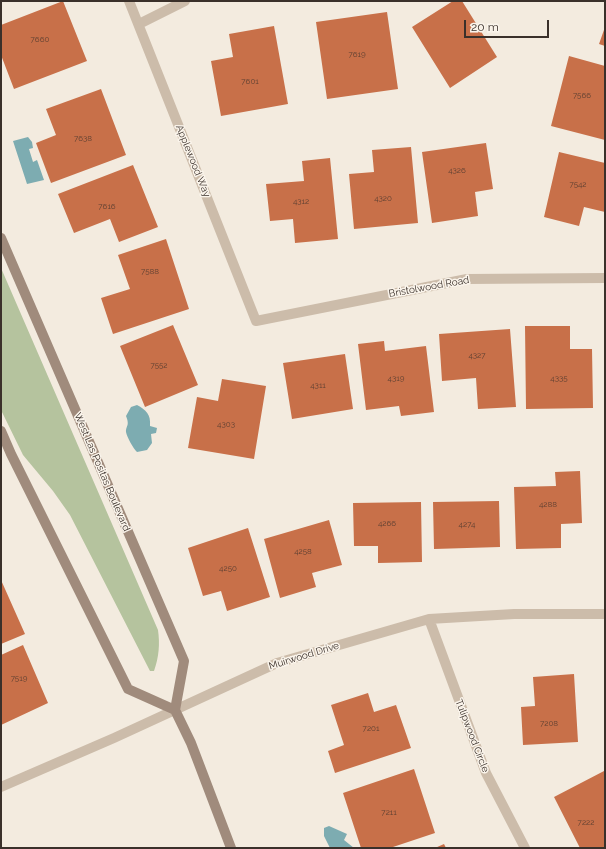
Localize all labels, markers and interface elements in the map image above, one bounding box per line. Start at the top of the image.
scale bar [466,12,551,38]
text: 20 m [471,20,499,34]
house number: 7660 [31,35,49,45]
house number: 7619 [348,50,366,60]
house number: 7601 [241,77,259,87]
house number: 7566 [573,91,591,101]
street label: Applewood Way [173,123,213,199]
house number: 7638 [74,134,92,144]
house number: 4326 [448,166,466,176]
house number: 7542 [569,180,587,190]
house number: 4320 [374,194,392,204]
house number: 4312 [293,197,309,207]
house number: 7616 [98,202,116,212]
house number: 7588 [141,267,159,277]
street label: Bristolwood Road [388,274,470,300]
house number: 4327 [468,351,486,361]
house number: 7552 [150,361,168,371]
house number: 4319 [388,374,404,384]
house number: 4335 [550,374,568,384]
house number: 4311 [310,381,326,391]
street label: West Las Positas Boulevard [72,411,132,533]
house number: 4303 [217,420,235,430]
house number: 4288 [539,500,557,510]
house number: 4266 [378,519,396,529]
house number: 4274 [459,520,475,530]
house number: 4258 [294,547,312,557]
house number: 4250 [219,564,237,574]
street label: Muirwood Drive [267,640,341,672]
house number: 7519 [11,674,27,684]
street label: Tulipwood Circle [453,698,491,774]
house number: 7208 [540,719,558,729]
house number: 7201 [363,724,379,734]
house number: 7211 [381,808,397,818]
house number: 7222 [578,818,594,828]

